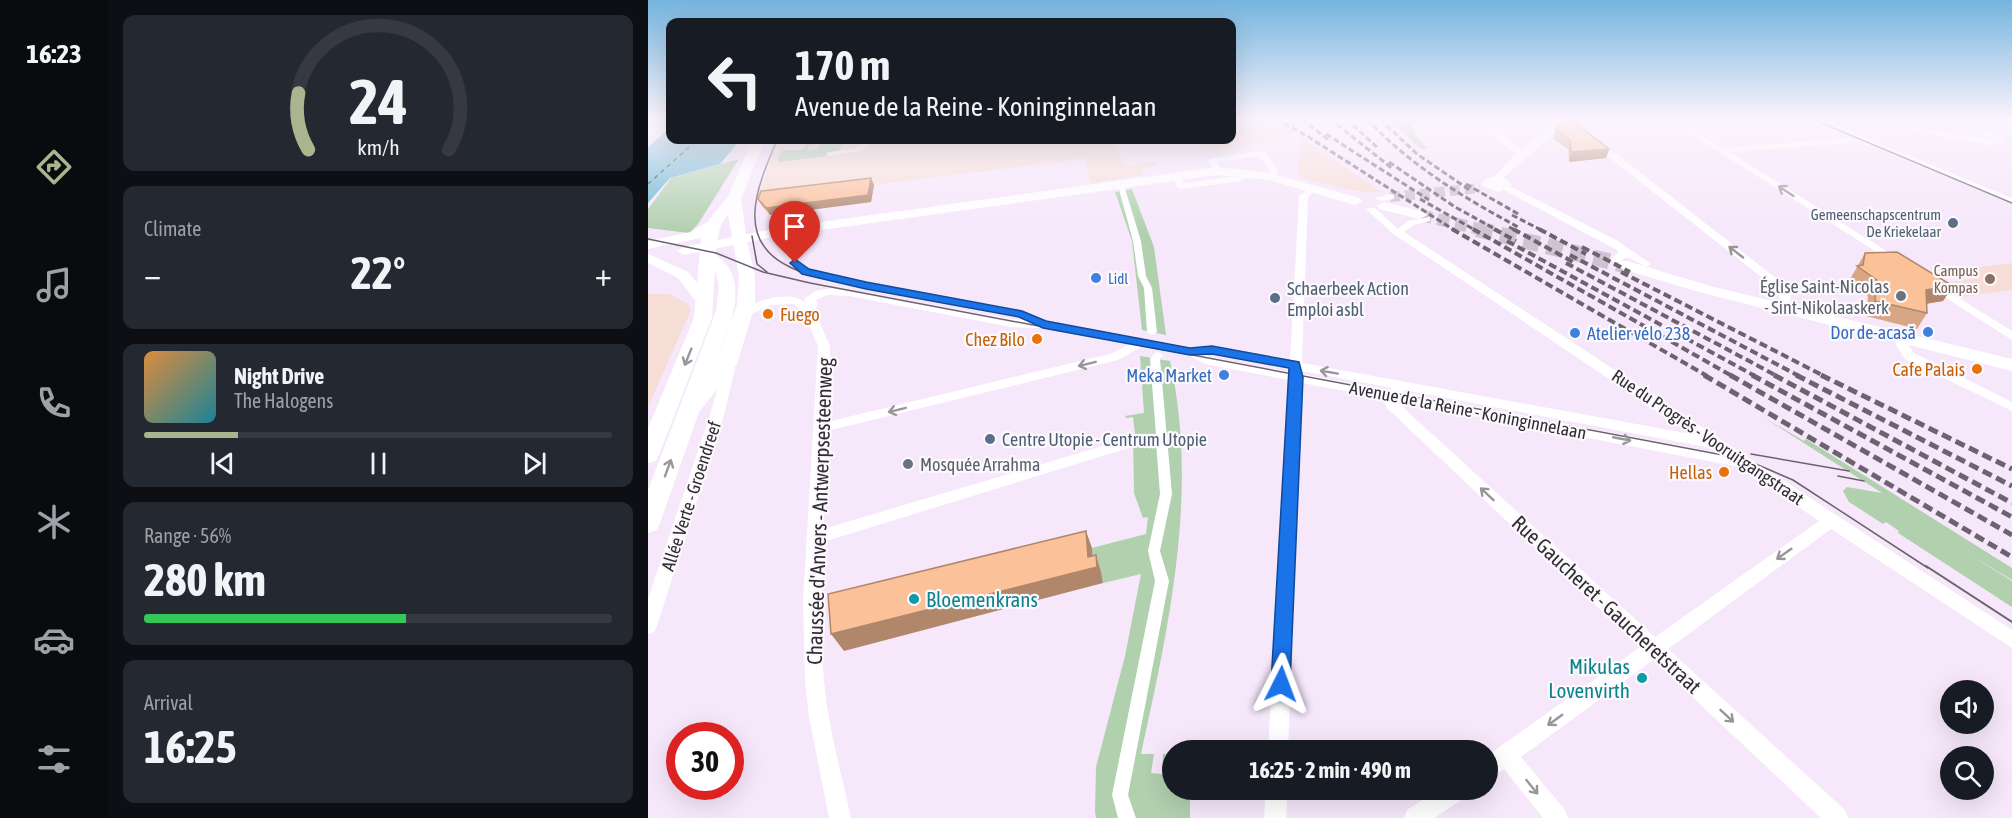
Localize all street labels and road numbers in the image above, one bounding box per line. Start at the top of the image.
street label: Chaussée d'Anvers - Antwerpsesteenweg [802,357,836,665]
street label: Rue du Progrès - Vooruitgangstraat [1608,365,1808,509]
street label: Avenue de la Reine - Koninginnelaan [1348,377,1588,443]
street label: Allée Verte - Groendreef [657,418,725,574]
street label: Rue Gaucheret - Gaucheretstraat [1508,510,1706,698]

